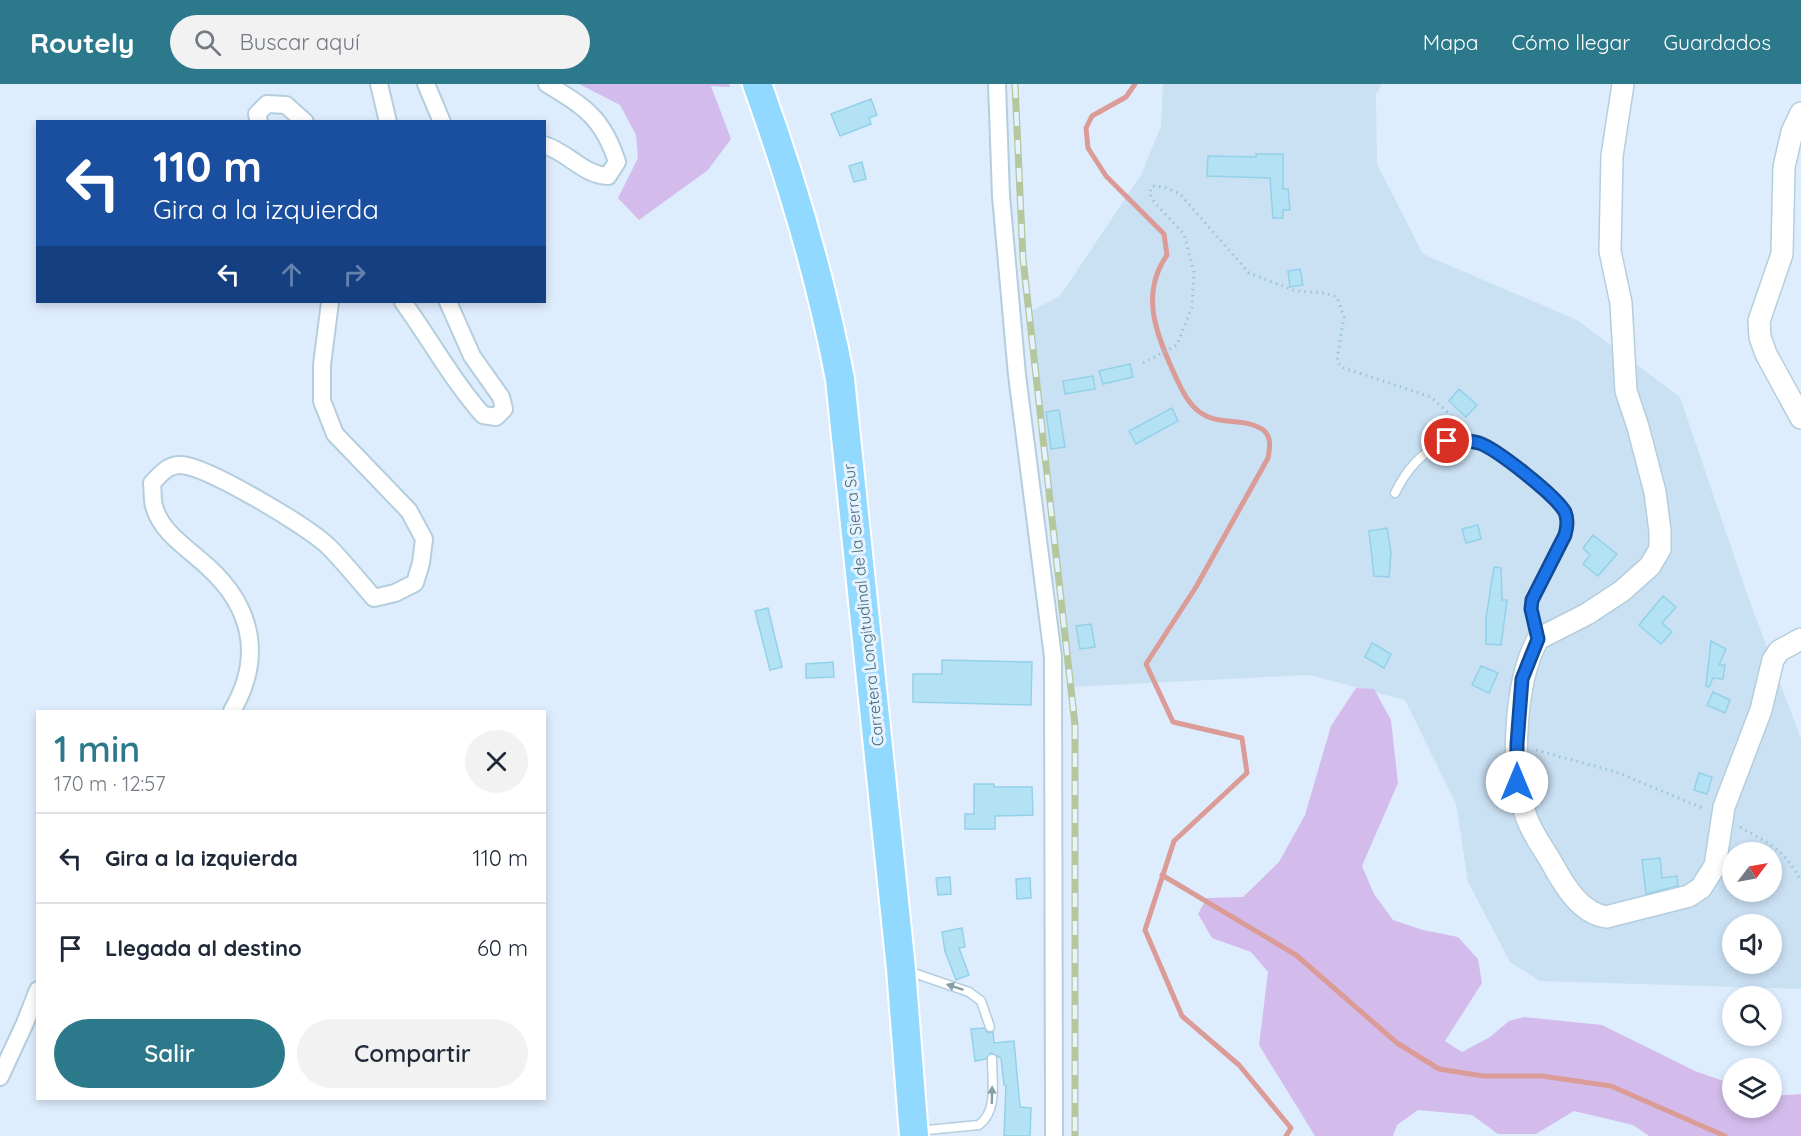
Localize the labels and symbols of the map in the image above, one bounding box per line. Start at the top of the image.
pin [1421,415,1472,466]
street label: Carretera Longitudinal de la Sierra Sur [838,463,888,747]
position arrow [1485,750,1549,814]
north arrow [1722,842,1782,902]
one-way arrow [946,982,964,991]
one-way arrow [987,1086,997,1105]

